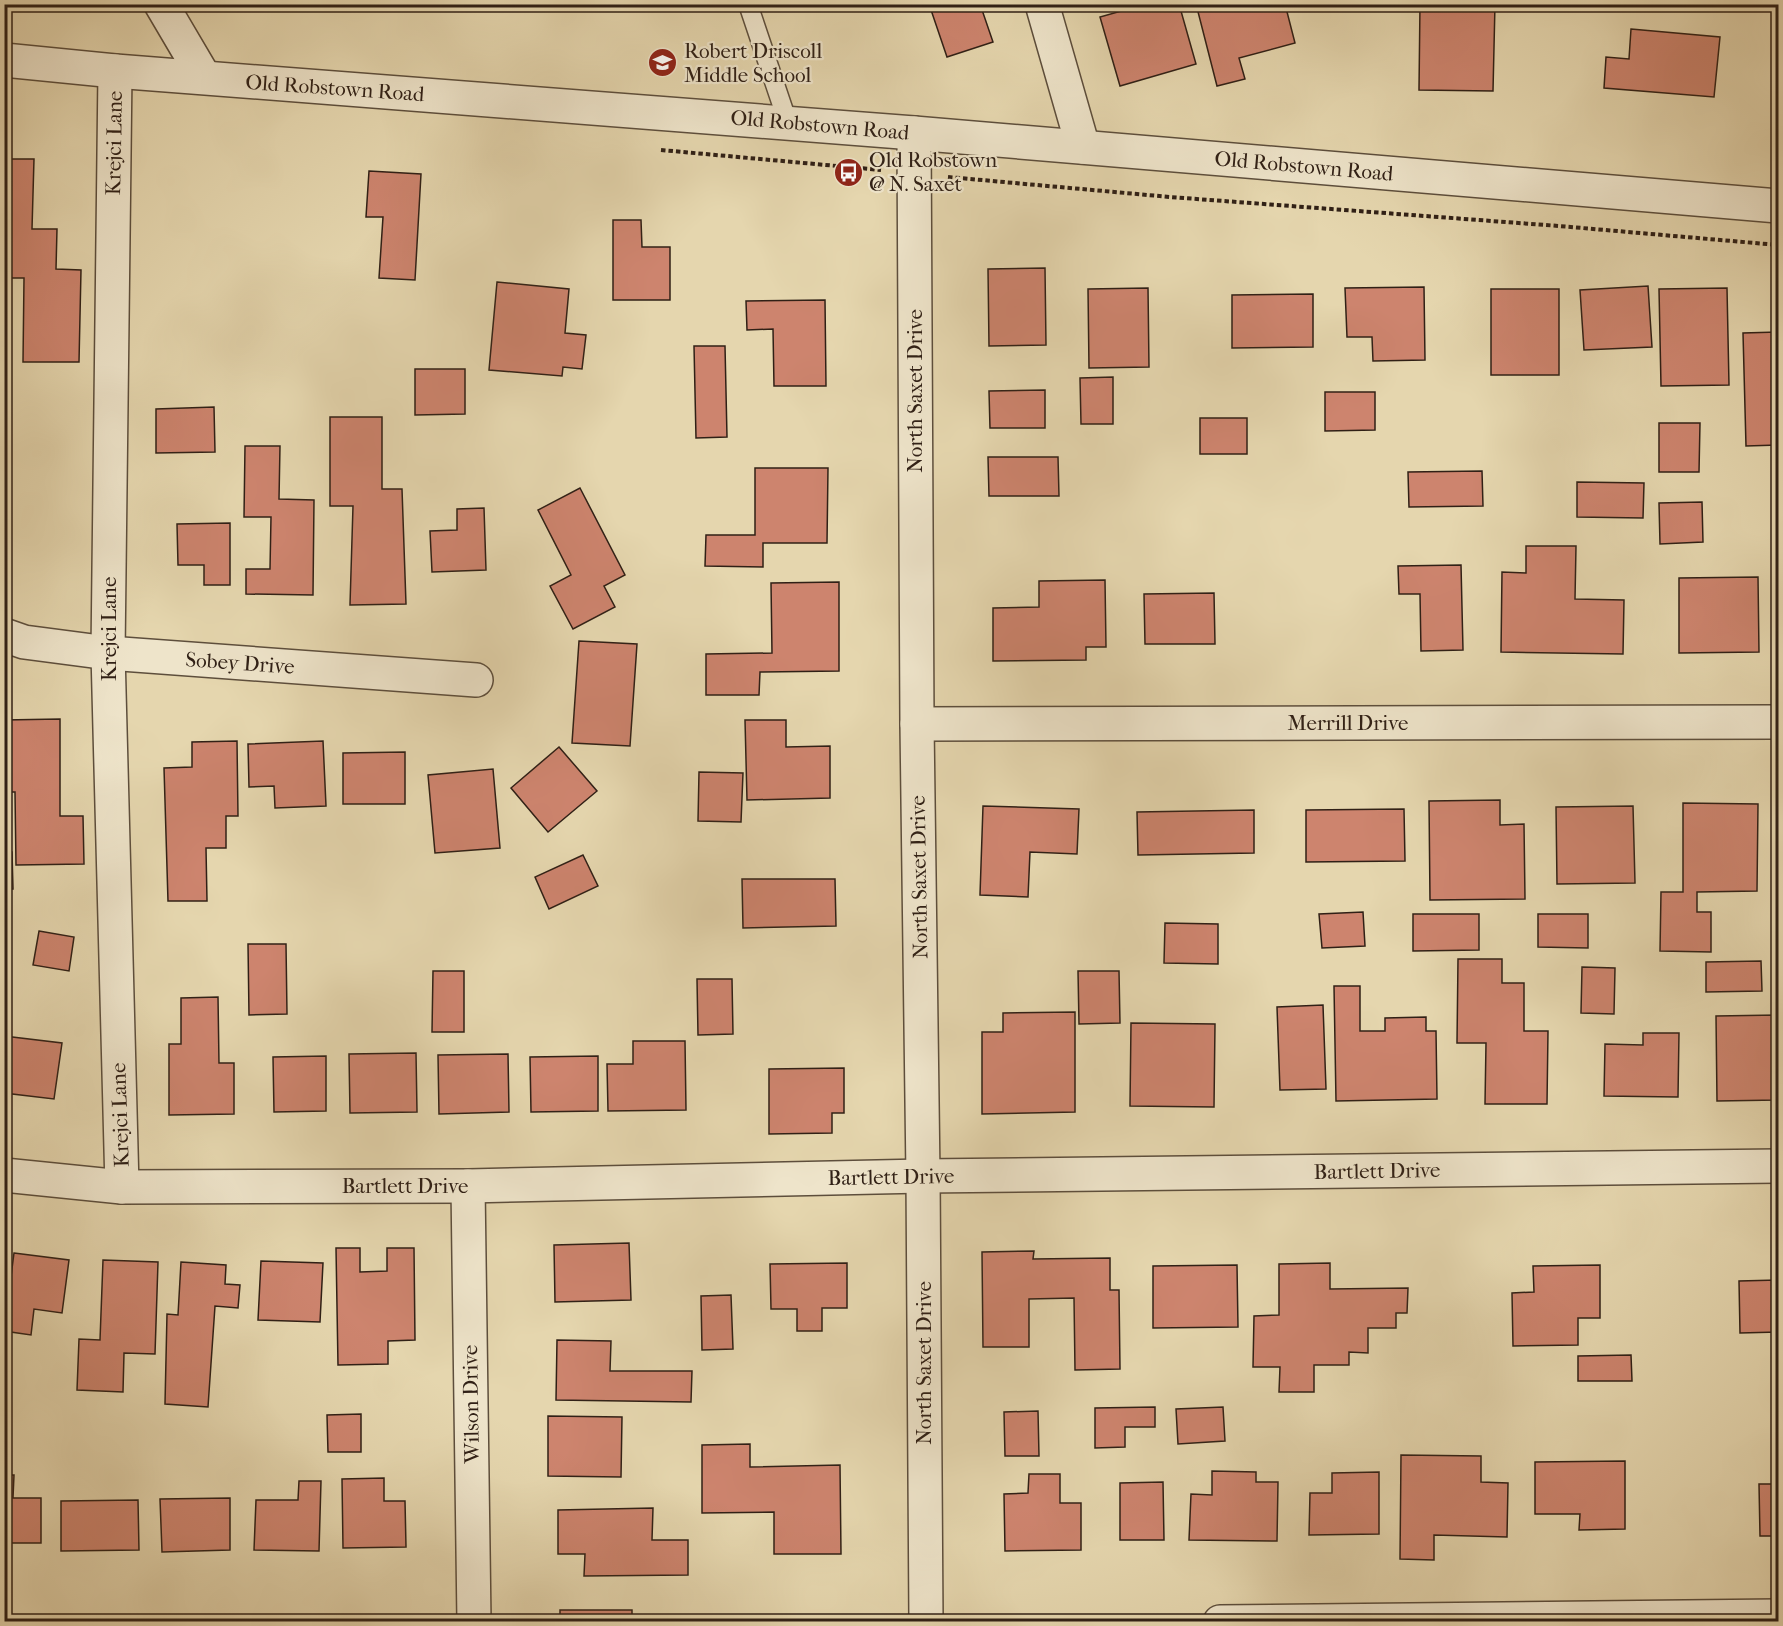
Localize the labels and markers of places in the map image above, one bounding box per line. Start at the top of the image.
place label: Robert Driscoll Middle School [684,39,822,87]
school or university icon: Robert Driscoll Middle School [647,47,679,79]
place label: Old Robstown @ N. Saxet [869,148,997,196]
bus stop icon: Old Robstown @ N. Saxet [832,156,864,188]

